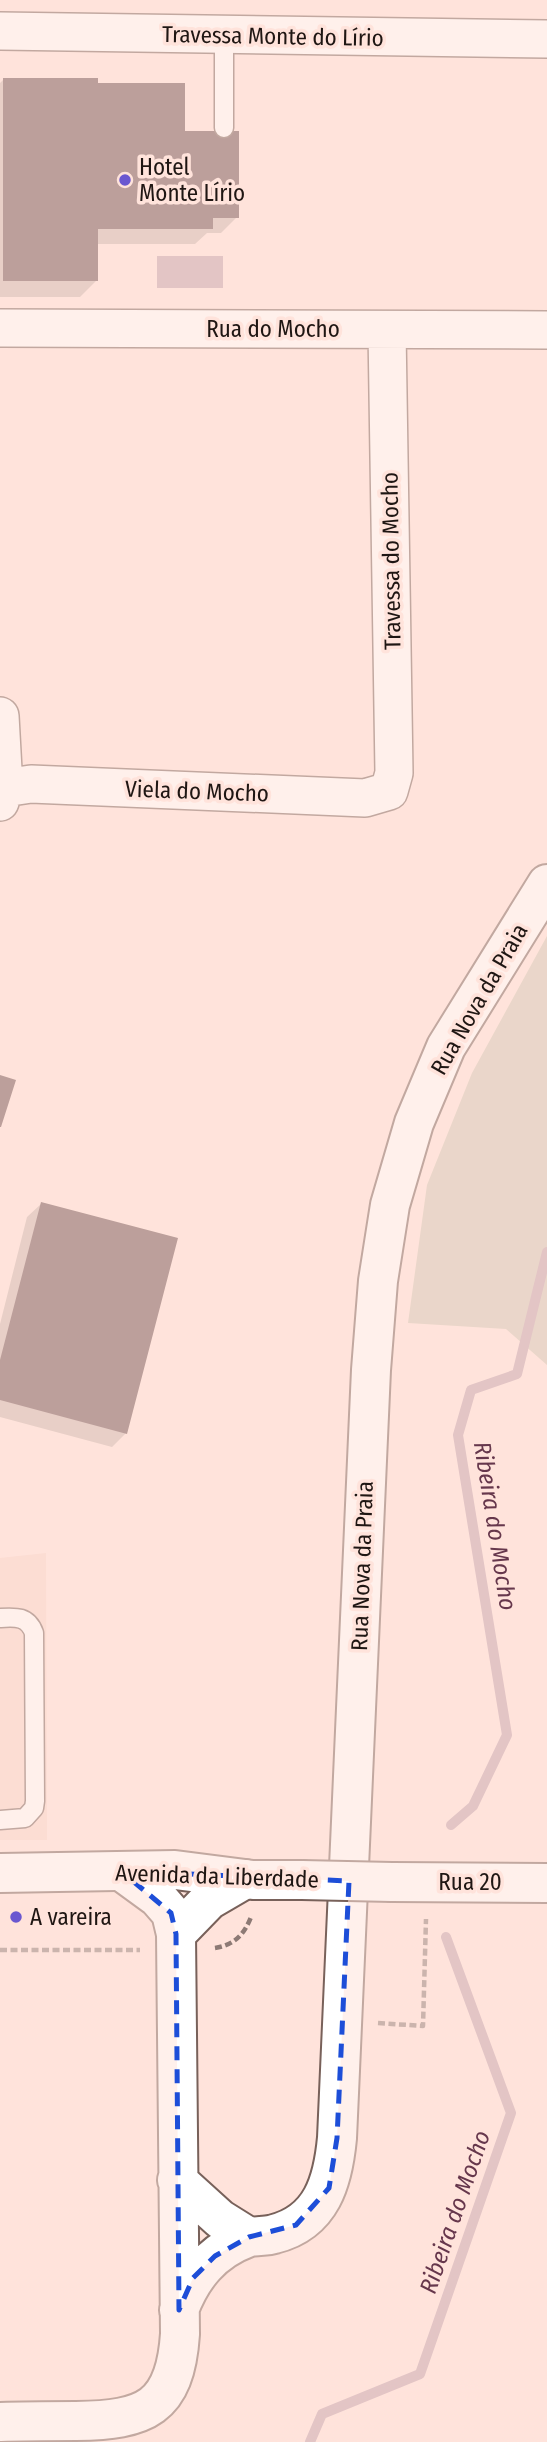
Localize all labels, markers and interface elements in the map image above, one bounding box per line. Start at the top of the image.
street label: Travessa Monte do Lírio [162,20,384,52]
place label: Hotel Monte Lírio [139,153,245,207]
marker: Hotel Monte Lírio [117,172,133,188]
street label: Rua do Mocho [206,315,340,343]
street label: Travessa do Mocho [375,472,407,650]
street label: Viela do Mocho [125,774,269,808]
street label: Rua Nova da Praia [424,918,534,1080]
water label: Ribeira do Mocho [468,1440,522,1612]
street label: Rua Nova da Praia [345,1481,379,1651]
street label: Avenida da Liberdade [115,1858,319,1894]
street label: Rua 20 [438,1868,502,1896]
place label: A vareira [30,1903,112,1931]
marker: A vareira [8,1909,24,1925]
water label: Ribeira do Mocho [414,2127,496,2297]

